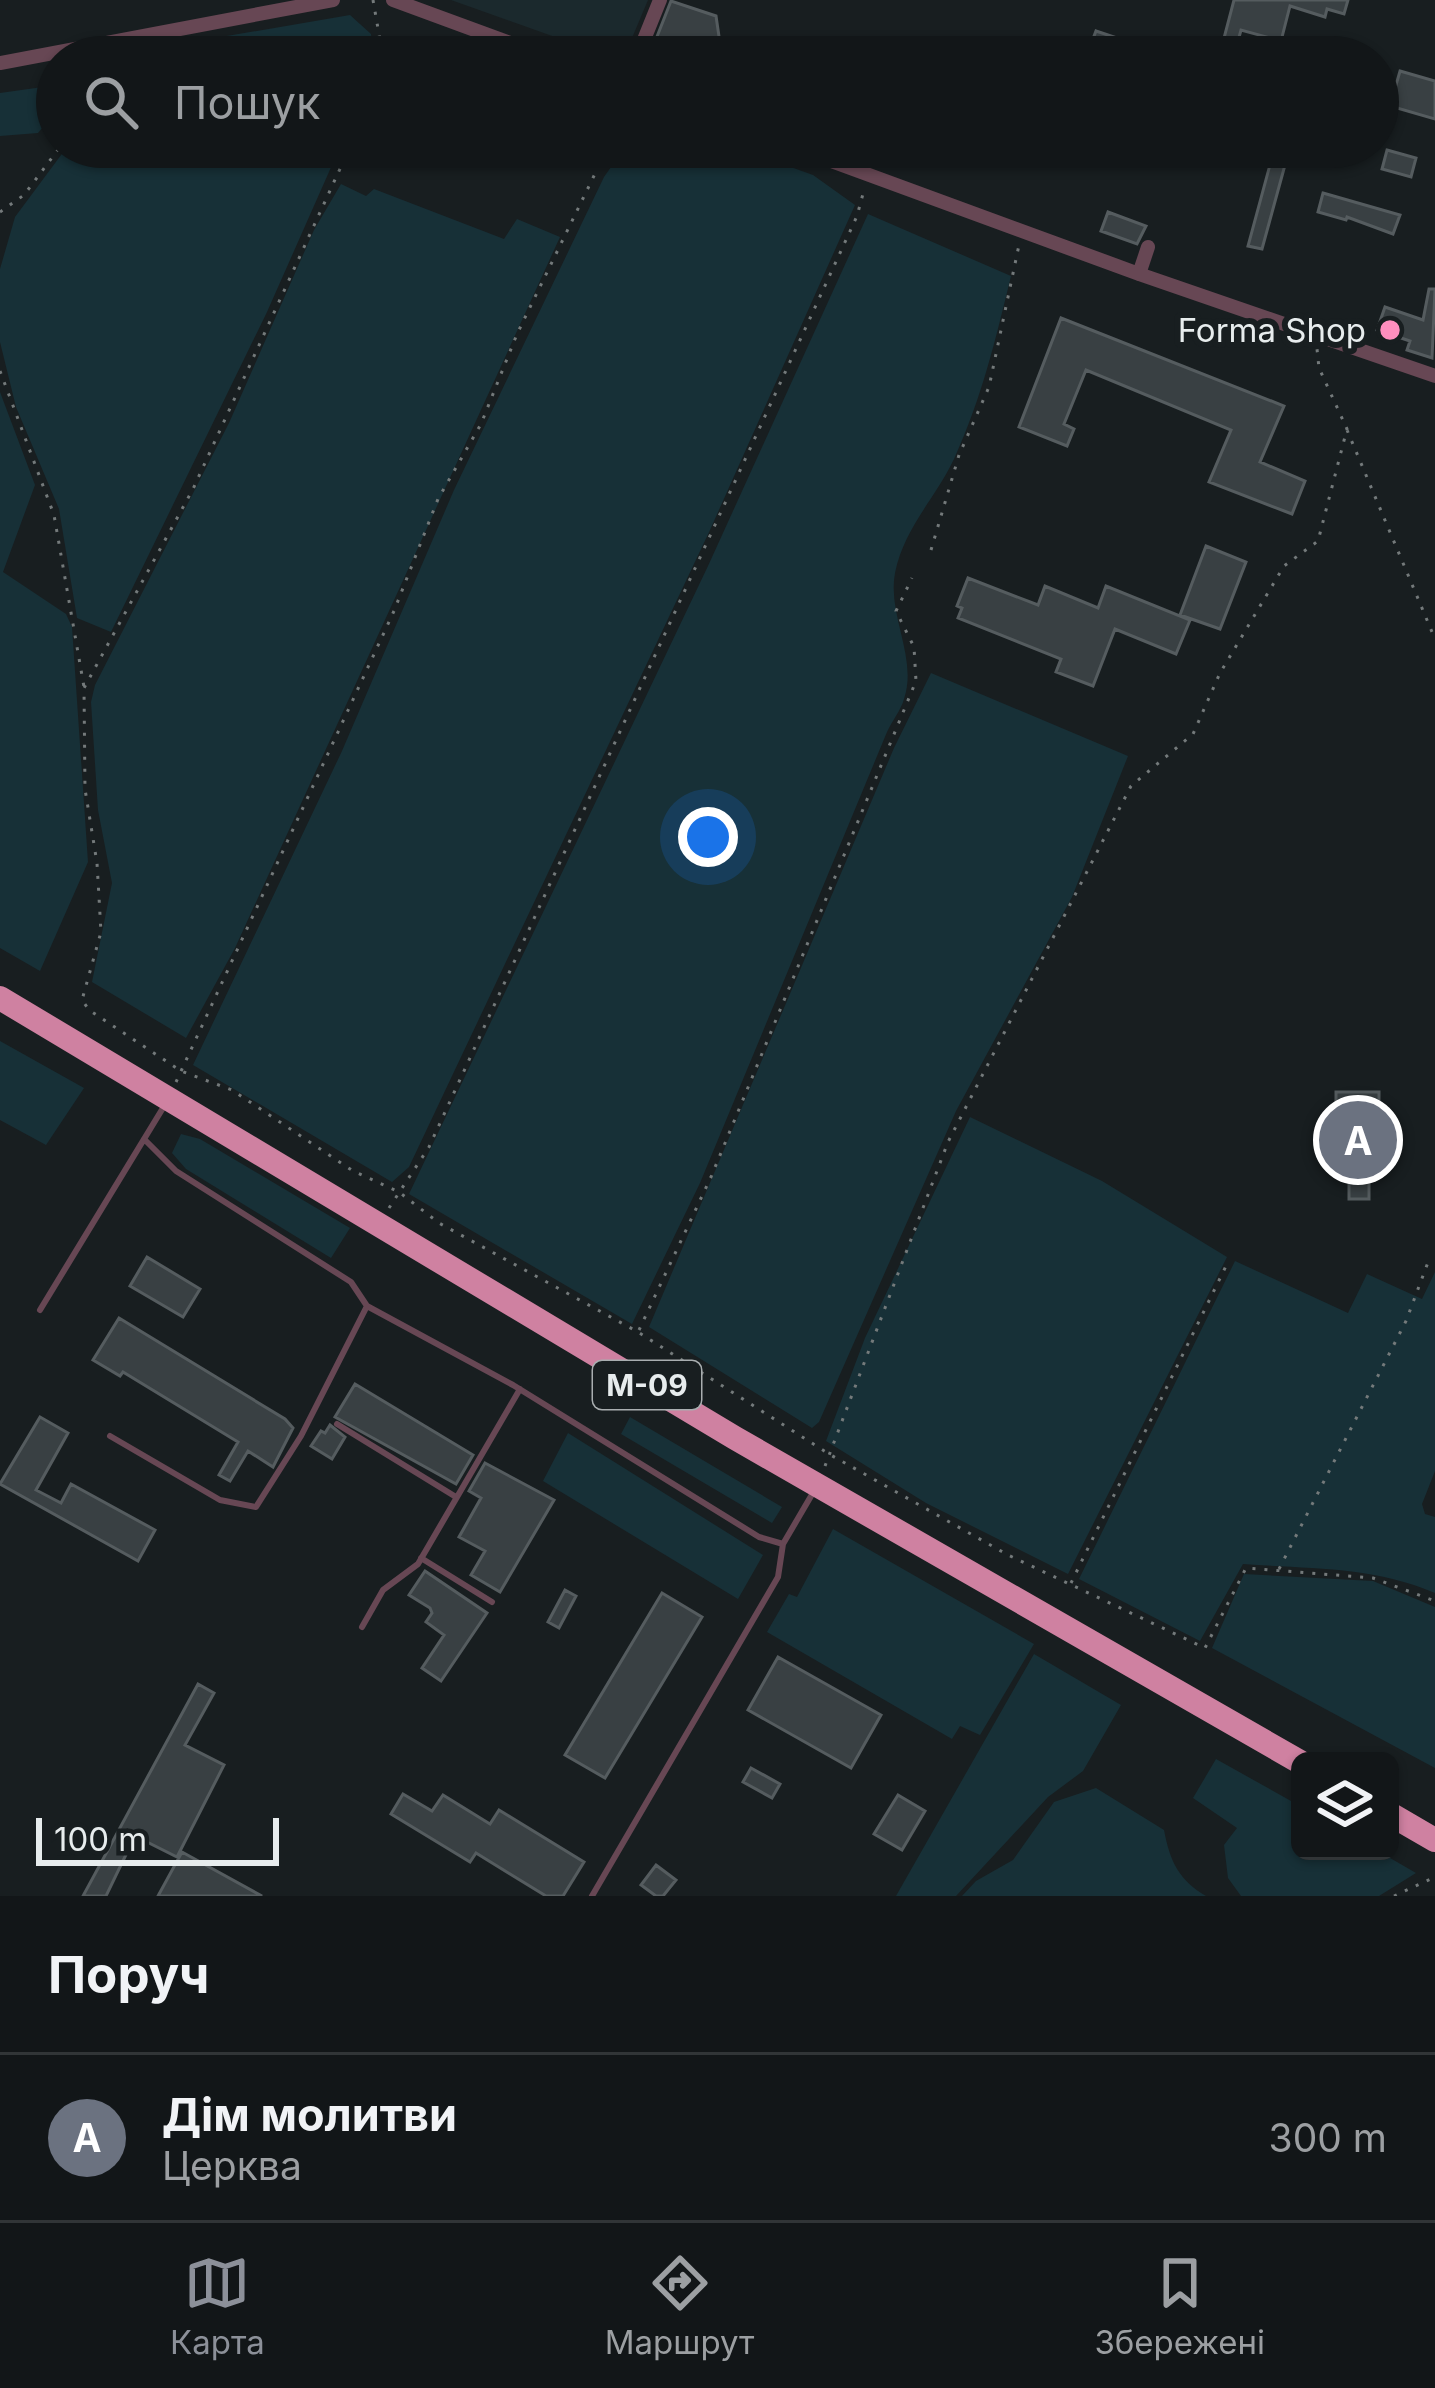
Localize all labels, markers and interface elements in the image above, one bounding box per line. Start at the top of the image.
search box [36,36,1399,168]
icon: search [78,69,144,135]
text: Пошук [174,75,320,130]
place label: Forma Shop [1178,310,1366,350]
marker: Forma Shop [1377,317,1403,343]
your location [678,807,738,867]
pin: A [1319,1095,1397,1185]
road number: М-09 [593,1361,701,1409]
map controls [1291,1752,1399,1860]
button: layers [1291,1752,1399,1860]
scale bar [36,1812,279,1865]
text: 100 m [54,1819,147,1859]
text: Поруч [48,1944,209,2005]
text: Дім молитви [162,2087,457,2142]
text: A [72,2114,102,2161]
text: 300 m [1269,2114,1387,2161]
text: Церква [162,2142,302,2189]
tab: Карта [170,2250,265,2362]
tab: Маршрут [605,2250,754,2362]
tab: Збережені [1094,2250,1265,2362]

